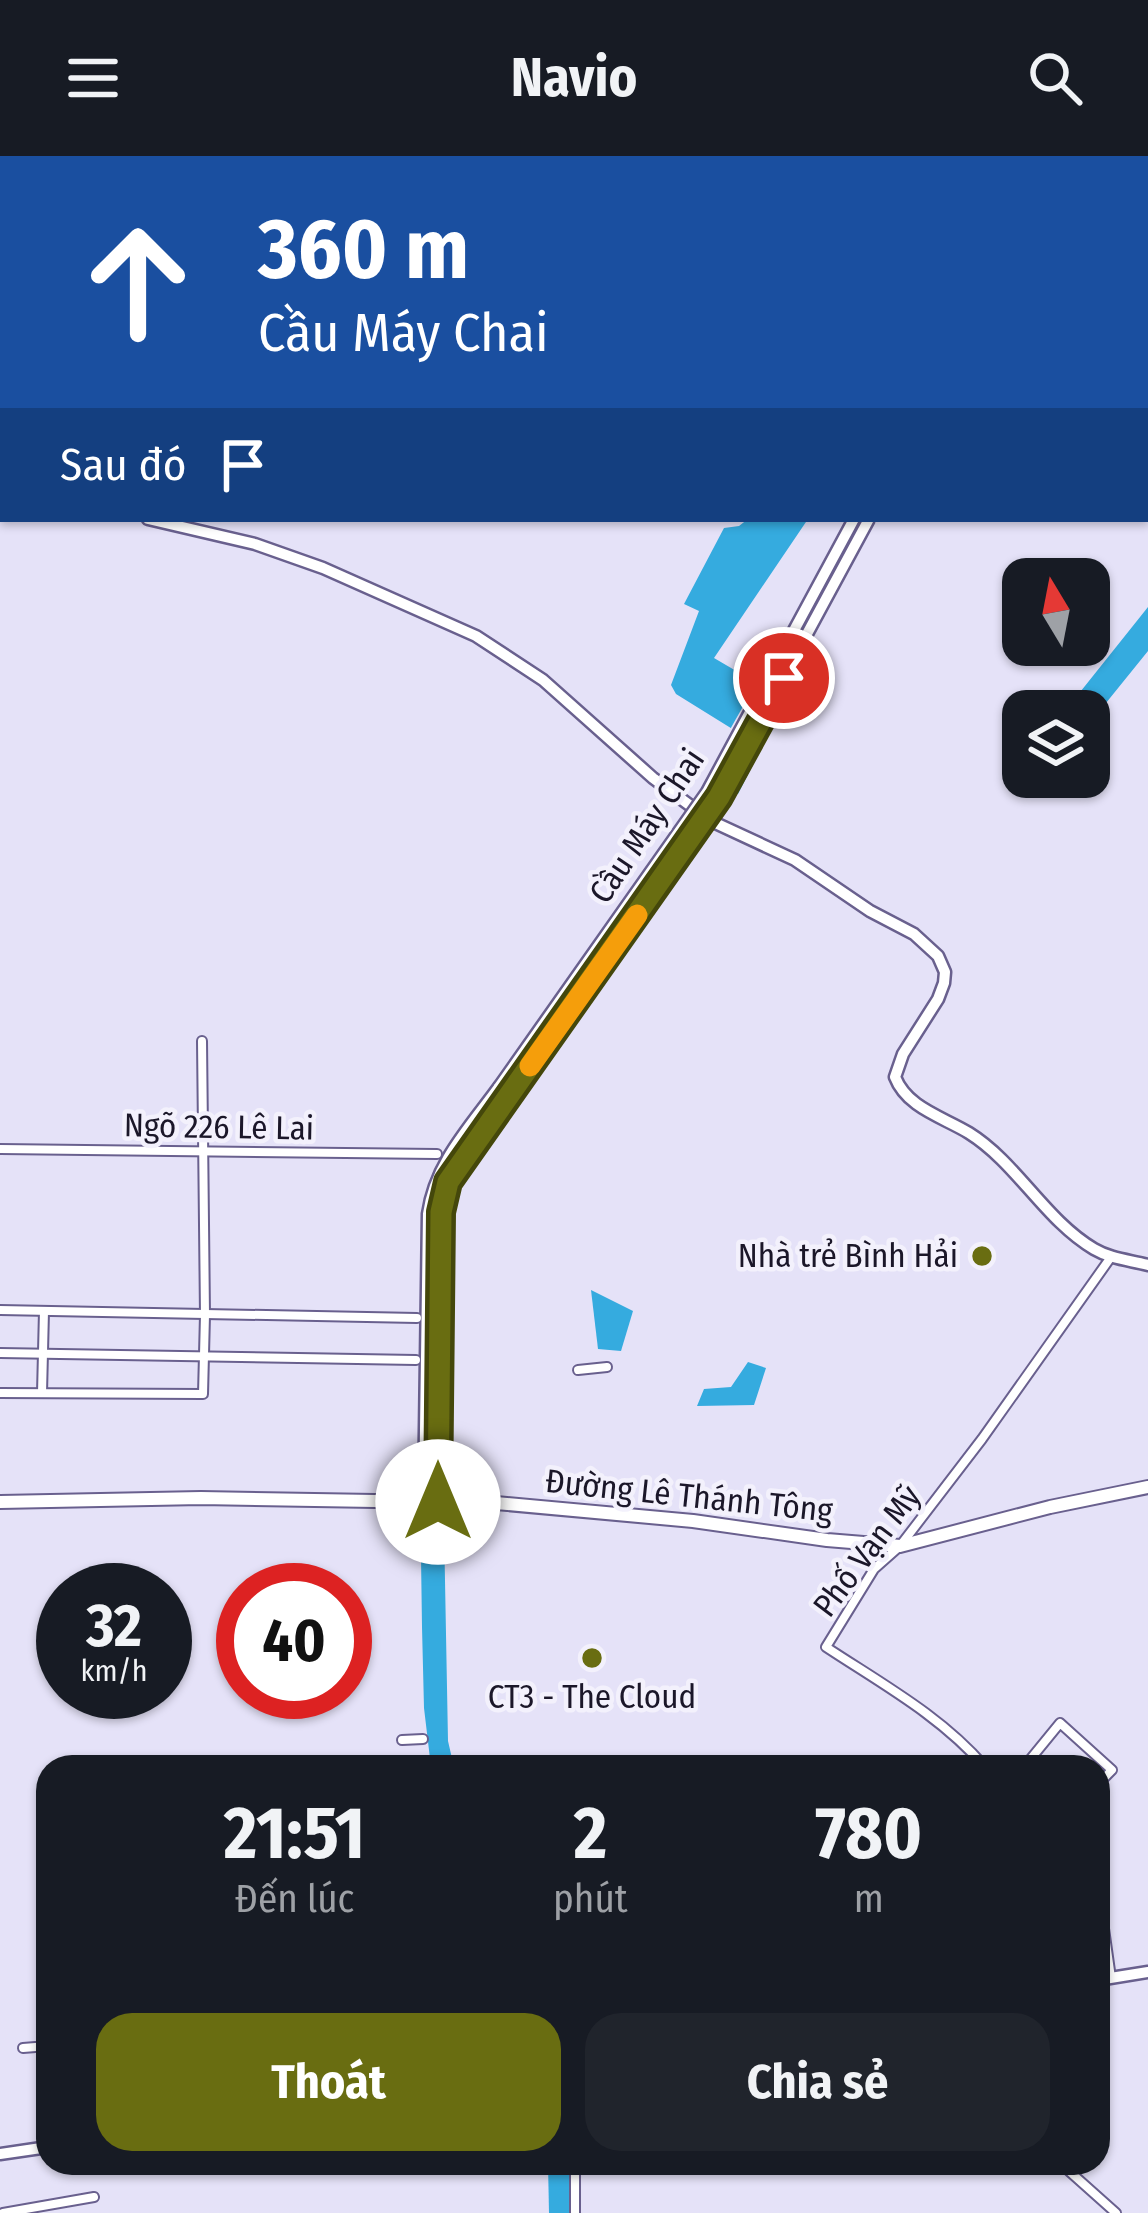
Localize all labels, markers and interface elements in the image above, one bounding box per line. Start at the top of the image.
icon: menu [60,45,126,111]
icon: search [1022,45,1088,111]
text: Navio [511,46,637,110]
text: 360 m [258,199,469,300]
icon: ahead [60,204,216,360]
text: Cầu Máy Chai [258,301,549,365]
icon: arrive [210,432,276,498]
text: Sau đó [60,438,186,492]
north arrow [1002,558,1110,666]
map controls [1002,558,1110,798]
pin [733,627,835,729]
icon: arrive [751,645,817,711]
button: layers [1002,690,1110,798]
street label: Cầu Máy Chai [581,741,713,911]
street label: Ngõ 226 Lê Lai [124,1105,314,1149]
place label: Nhà trẻ Bình Hải [738,1236,958,1276]
marker: Nhà trẻ Bình Hải [969,1243,995,1269]
position arrow [375,1439,501,1565]
street label: Đường Lê Thánh Tông [543,1461,835,1531]
street label: Phố Vạn Mỹ [805,1477,930,1625]
speed limit sign: 40 [216,1563,372,1719]
text: 32 [86,1590,142,1662]
marker: CT3 - The Cloud [579,1645,605,1671]
text: km/h [81,1653,147,1689]
place label: CT3 - The Cloud [488,1677,696,1717]
text: 21:51 [224,1791,365,1877]
text: 2 [574,1791,607,1877]
text: 780 [815,1791,922,1877]
text: Đến lúc [235,1876,354,1922]
text: phút [553,1876,628,1922]
text: m [854,1876,884,1922]
button: Thoát [96,2013,561,2151]
button: Chia sẻ [585,2013,1050,2151]

